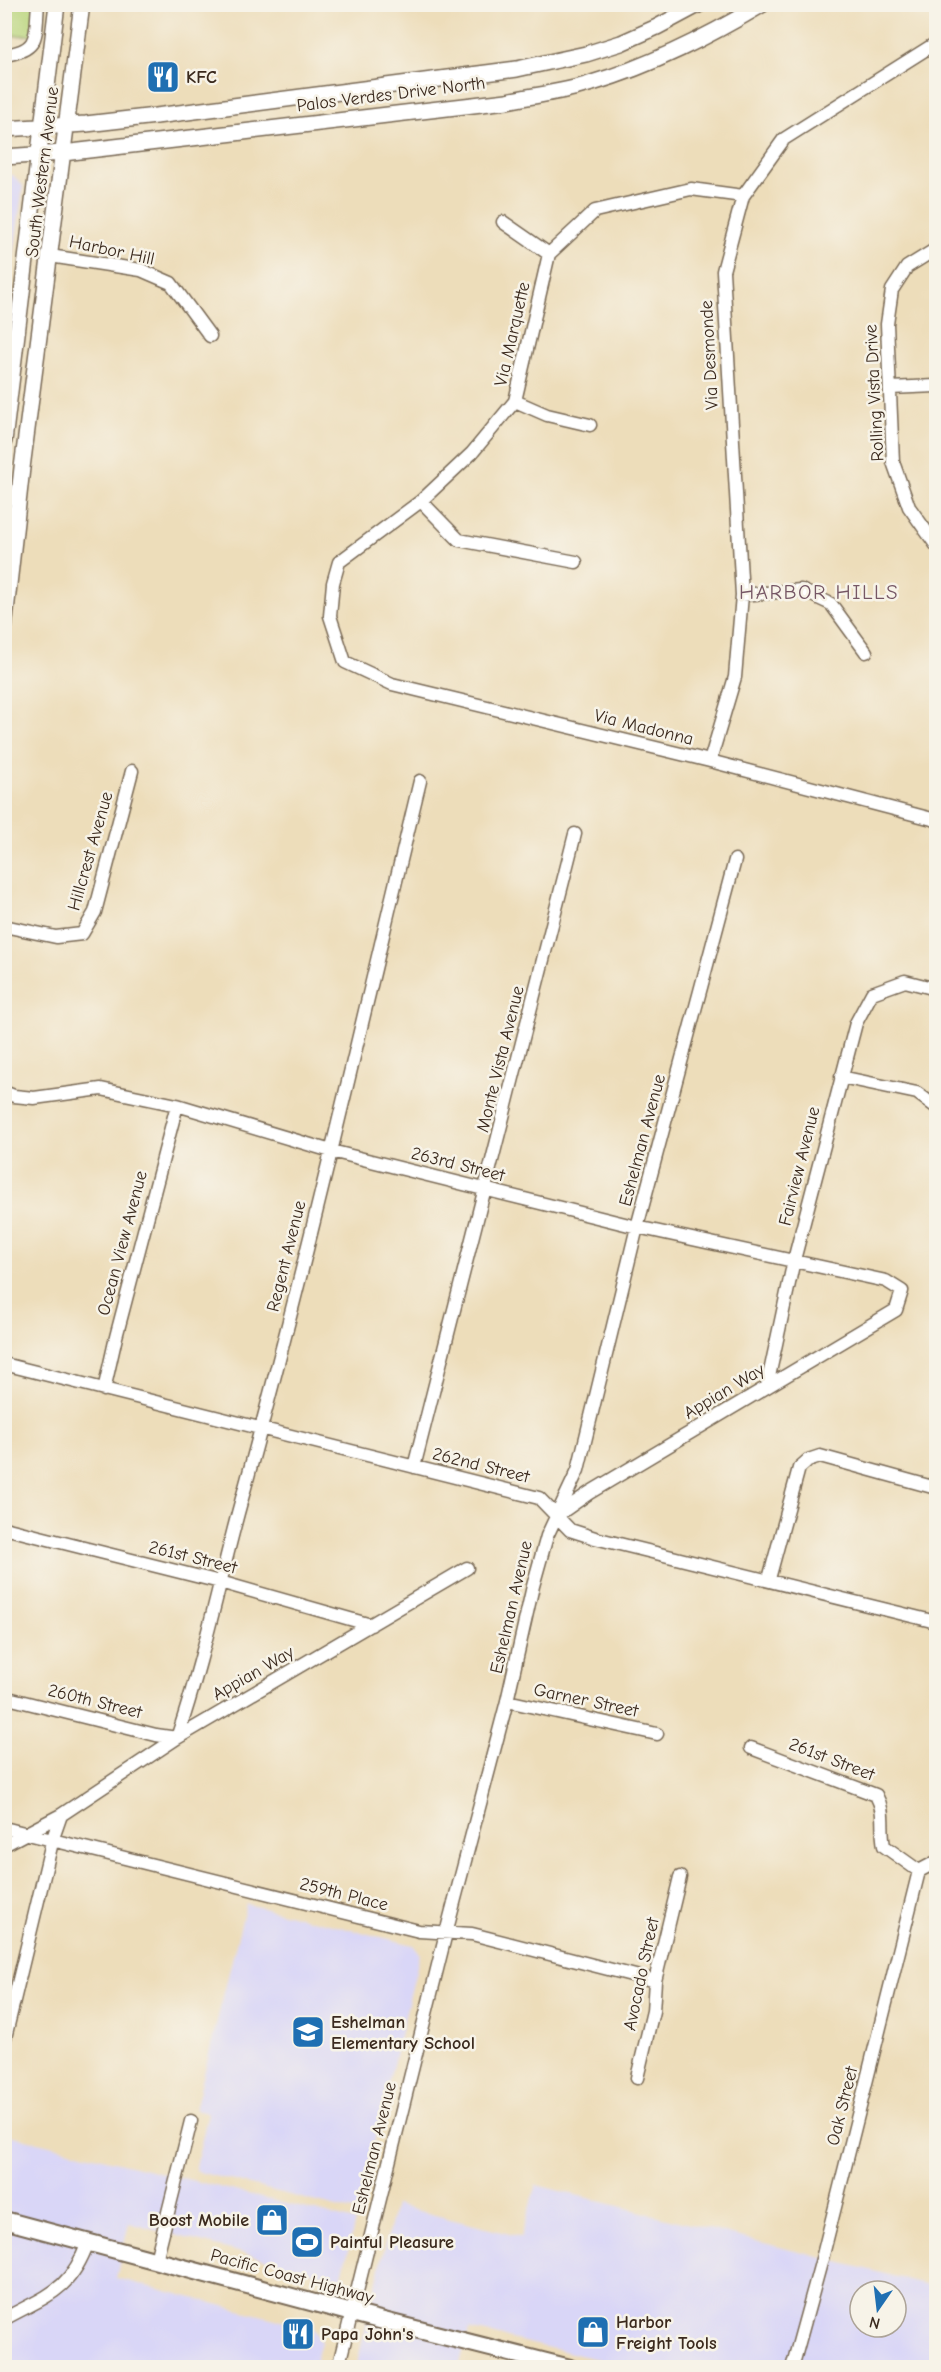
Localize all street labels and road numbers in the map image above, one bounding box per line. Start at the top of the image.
street label: Palos Verdes Drive North [296,73,487,116]
street label: South Western Avenue [22,85,63,259]
street label: Harbor Hill [67,231,157,270]
street label: Via Marquette [490,280,535,388]
street label: Via Desmonde [696,300,723,410]
street label: Rolling Vista Drive [860,324,889,462]
street label: Via Madonna [592,705,696,750]
street label: Hillcrest Avenue [63,789,118,913]
street label: Monte Vista Avenue [472,984,529,1135]
street label: Eshelman Avenue [615,1072,670,1208]
street label: Fairview Avenue [775,1104,824,1228]
street label: 263rd Street [409,1143,508,1186]
street label: Ocean View Avenue [93,1169,152,1318]
street label: Regent Avenue [263,1198,310,1314]
street label: Appian Way [680,1359,769,1424]
street label: 262nd Street [430,1443,532,1488]
street label: 261st Street [147,1536,240,1579]
street label: Eshelman Avenue [486,1539,537,1676]
street label: Appian Way [209,1641,299,1705]
street label: Garner Street [532,1679,641,1722]
street label: 260th Street [46,1680,145,1723]
street label: 261st Street [786,1734,878,1786]
street label: 259th Place [297,1873,390,1916]
street label: Avocado Street [619,1915,664,2033]
street label: Oak Street [823,2064,863,2148]
street label: Eshelman Avenue [348,2080,401,2217]
street label: Pacific Coast Highway [208,2245,377,2309]

